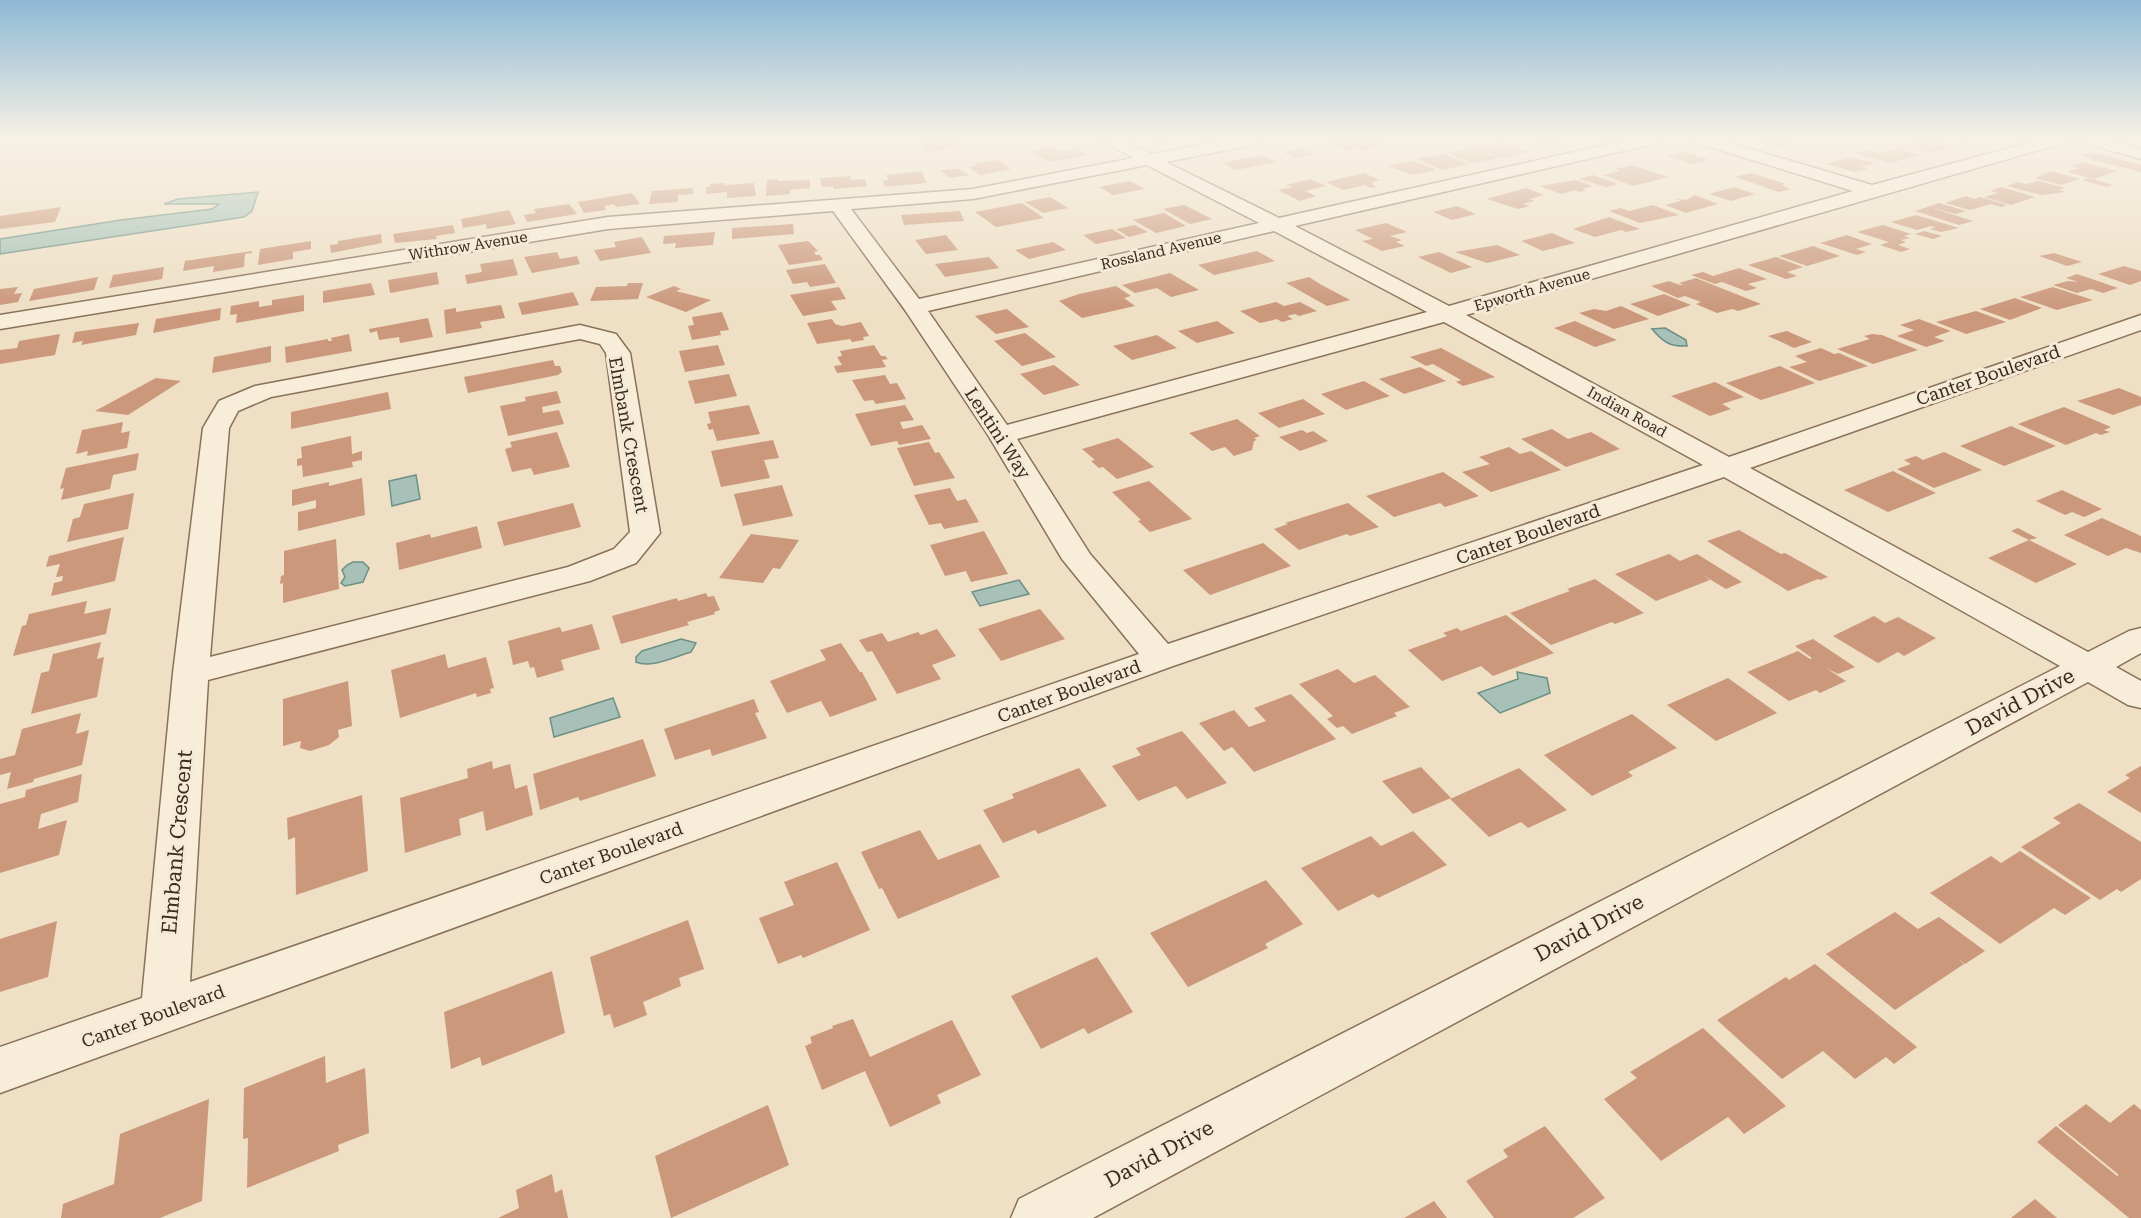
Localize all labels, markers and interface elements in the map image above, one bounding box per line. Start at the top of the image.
street label: Withrow Avenue [407,228,529,264]
street label: Rossland Avenue [1099,228,1223,274]
street label: Epworth Avenue [1472,265,1592,315]
street label: Canter Boulevard [1913,340,2063,409]
street label: Elmbank Crescent [605,355,653,515]
street label: Lentini Way [961,383,1035,483]
street label: Indian Road [1584,383,1670,441]
street label: Canter Boulevard [1453,499,1603,568]
street label: Canter Boulevard [995,655,1144,727]
street label: David Drive [1962,663,2078,741]
street label: Elmbank Crescent [157,749,197,935]
street label: Canter Boulevard [537,817,686,889]
street label: David Drive [1531,889,1647,967]
street label: Canter Boulevard [79,980,228,1052]
street label: David Drive [1101,1115,1217,1193]

